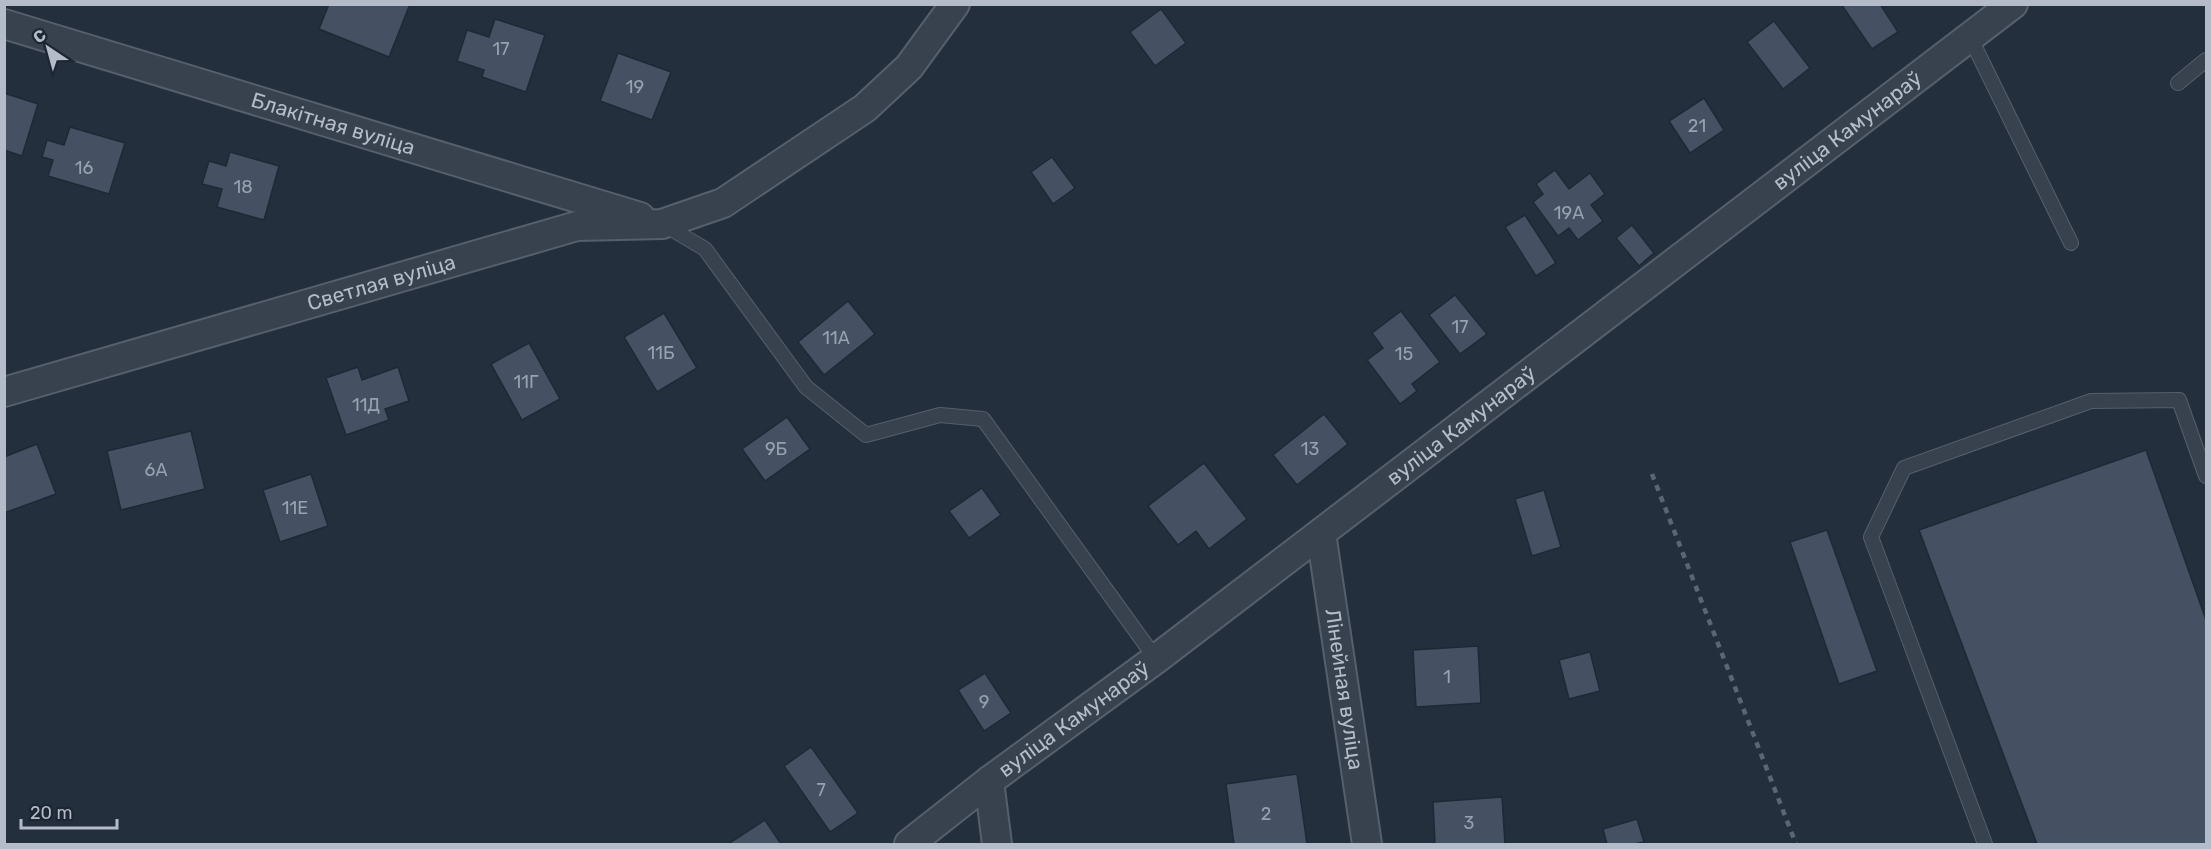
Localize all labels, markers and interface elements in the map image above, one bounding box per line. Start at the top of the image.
north arrow [18,18,78,78]
text: С [29,25,50,47]
house number: 17 [493,38,509,60]
street label: вуліца Камунараў [1768,65,1927,195]
house number: 19 [626,76,644,98]
street label: Блакітная вуліца [248,87,418,160]
house number: 21 [1688,115,1706,137]
house number: 16 [75,157,93,179]
house number: 18 [233,176,253,198]
house number: 19А [1554,202,1584,224]
street label: Светлая вуліца [304,249,458,315]
house number: 17 [1452,316,1468,338]
house number: 11А [822,327,850,349]
house number: 11Б [648,342,674,364]
house number: 15 [1395,343,1413,365]
street label: вуліца Камунараў [1382,360,1540,490]
house number: 11Г [514,371,539,393]
house number: 11Д [352,394,380,416]
house number: 9Б [765,438,787,460]
house number: 13 [1301,438,1319,460]
house number: 6А [145,459,167,481]
house number: 11Е [282,497,308,519]
street label: Лінейная вуліца [1320,607,1369,772]
street label: вуліца Камунараў [993,655,1154,782]
house number: 1 [1443,666,1451,688]
house number: 9 [979,691,989,713]
house number: 7 [816,779,826,801]
scale bar [21,792,117,830]
text: 20 m [30,802,72,824]
house number: 2 [1261,803,1271,825]
house number: 3 [1464,812,1474,834]

